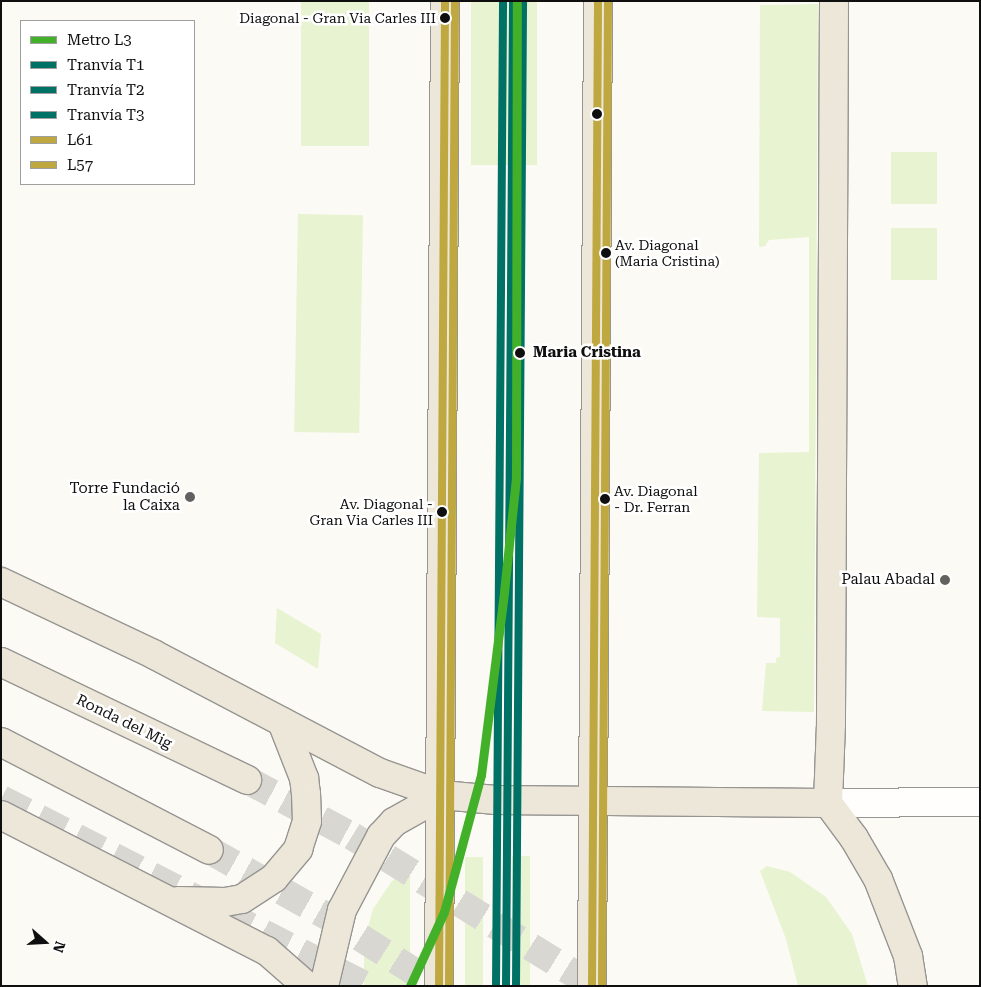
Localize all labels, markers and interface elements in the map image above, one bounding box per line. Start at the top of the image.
place label: Diagonal - Gran Via Carles III [239,10,436,26]
marker: Diagonal - Gran Via Carles III [440,13,450,23]
legend [20,20,195,185]
text: Metro L3 [67,31,132,49]
text: Tranvía T1 [67,56,144,74]
text: Tranvía T2 [67,81,144,99]
text: Tranvía T3 [67,106,144,124]
unlabelled marker [592,109,602,119]
text: L61 [67,131,93,149]
text: L57 [67,156,93,174]
place label: Av. Diagonal (Maria Cristina) [615,237,720,270]
marker: Av. Diagonal (Maria Cristina) [601,248,611,258]
marker: Maria Cristina [511,344,529,362]
place label: Maria Cristina [533,344,641,362]
place label: Torre Fundació la Caixa [70,479,180,514]
place label: Av. Diagonal - Dr. Ferran [614,483,698,516]
marker: Torre Fundació la Caixa [184,491,196,503]
marker: Av. Diagonal - Dr. Ferran [600,494,610,504]
place label: Av. Diagonal - Gran Via Carles III [310,496,433,528]
marker: Av. Diagonal - Gran Via Carles III [437,507,447,517]
place label: Palau Abadal [841,571,935,589]
marker: Palau Abadal [939,574,951,586]
street label: Ronda del Mig [73,691,175,753]
north arrow [20,917,70,967]
text: N [50,939,69,955]

